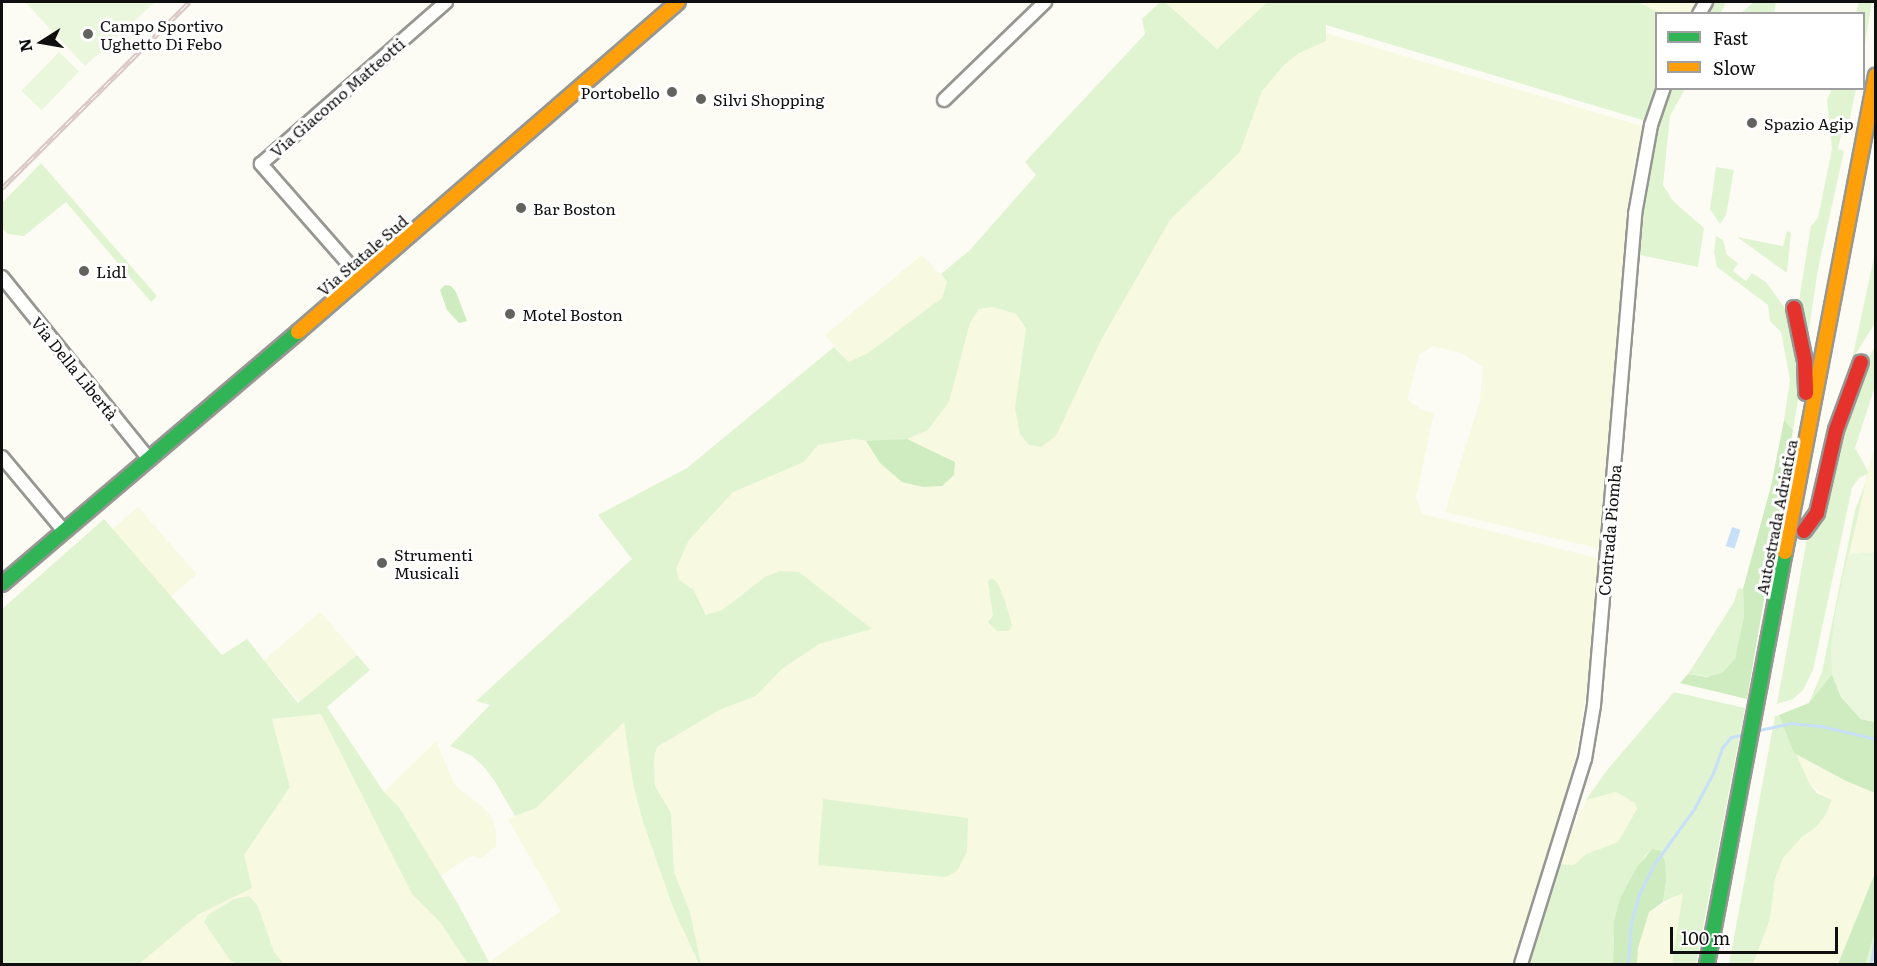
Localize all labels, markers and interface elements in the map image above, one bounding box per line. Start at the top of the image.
north arrow [12,12,72,72]
legend [1655,12,1865,90]
place label: Campo Sportivo Ughetto Di Febo [100,15,223,53]
text: Fast [1713,24,1748,51]
marker: Campo Sportivo Ughetto Di Febo [81,27,95,41]
street label: Via Giacomo Matteotti [266,33,408,161]
text: N [11,37,37,54]
text: Slow [1713,54,1755,81]
place label: Portobello [581,82,660,102]
marker: Portobello [665,85,679,99]
place label: Silvi Shopping [713,89,824,109]
marker: Silvi Shopping [694,92,708,106]
place label: Spazio Agip [1764,113,1854,133]
marker: Spazio Agip [1745,116,1759,130]
place label: Bar Boston [533,198,616,218]
marker: Bar Boston [514,201,528,215]
street label: Via Statale Sud [313,211,411,299]
place label: Lidl [96,261,127,281]
marker: Lidl [77,264,91,278]
place label: Motel Boston [522,304,623,324]
marker: Motel Boston [503,307,517,321]
street label: Via Della Libertà [28,313,122,423]
street label: Autostrada Adriatica [1751,438,1801,596]
street label: Contrada Piomba [1594,463,1624,597]
place label: Strumenti Musicali [394,544,473,582]
marker: Strumenti Musicali [375,556,389,570]
scale bar [1673,915,1841,953]
text: 100 m [1681,924,1730,951]

